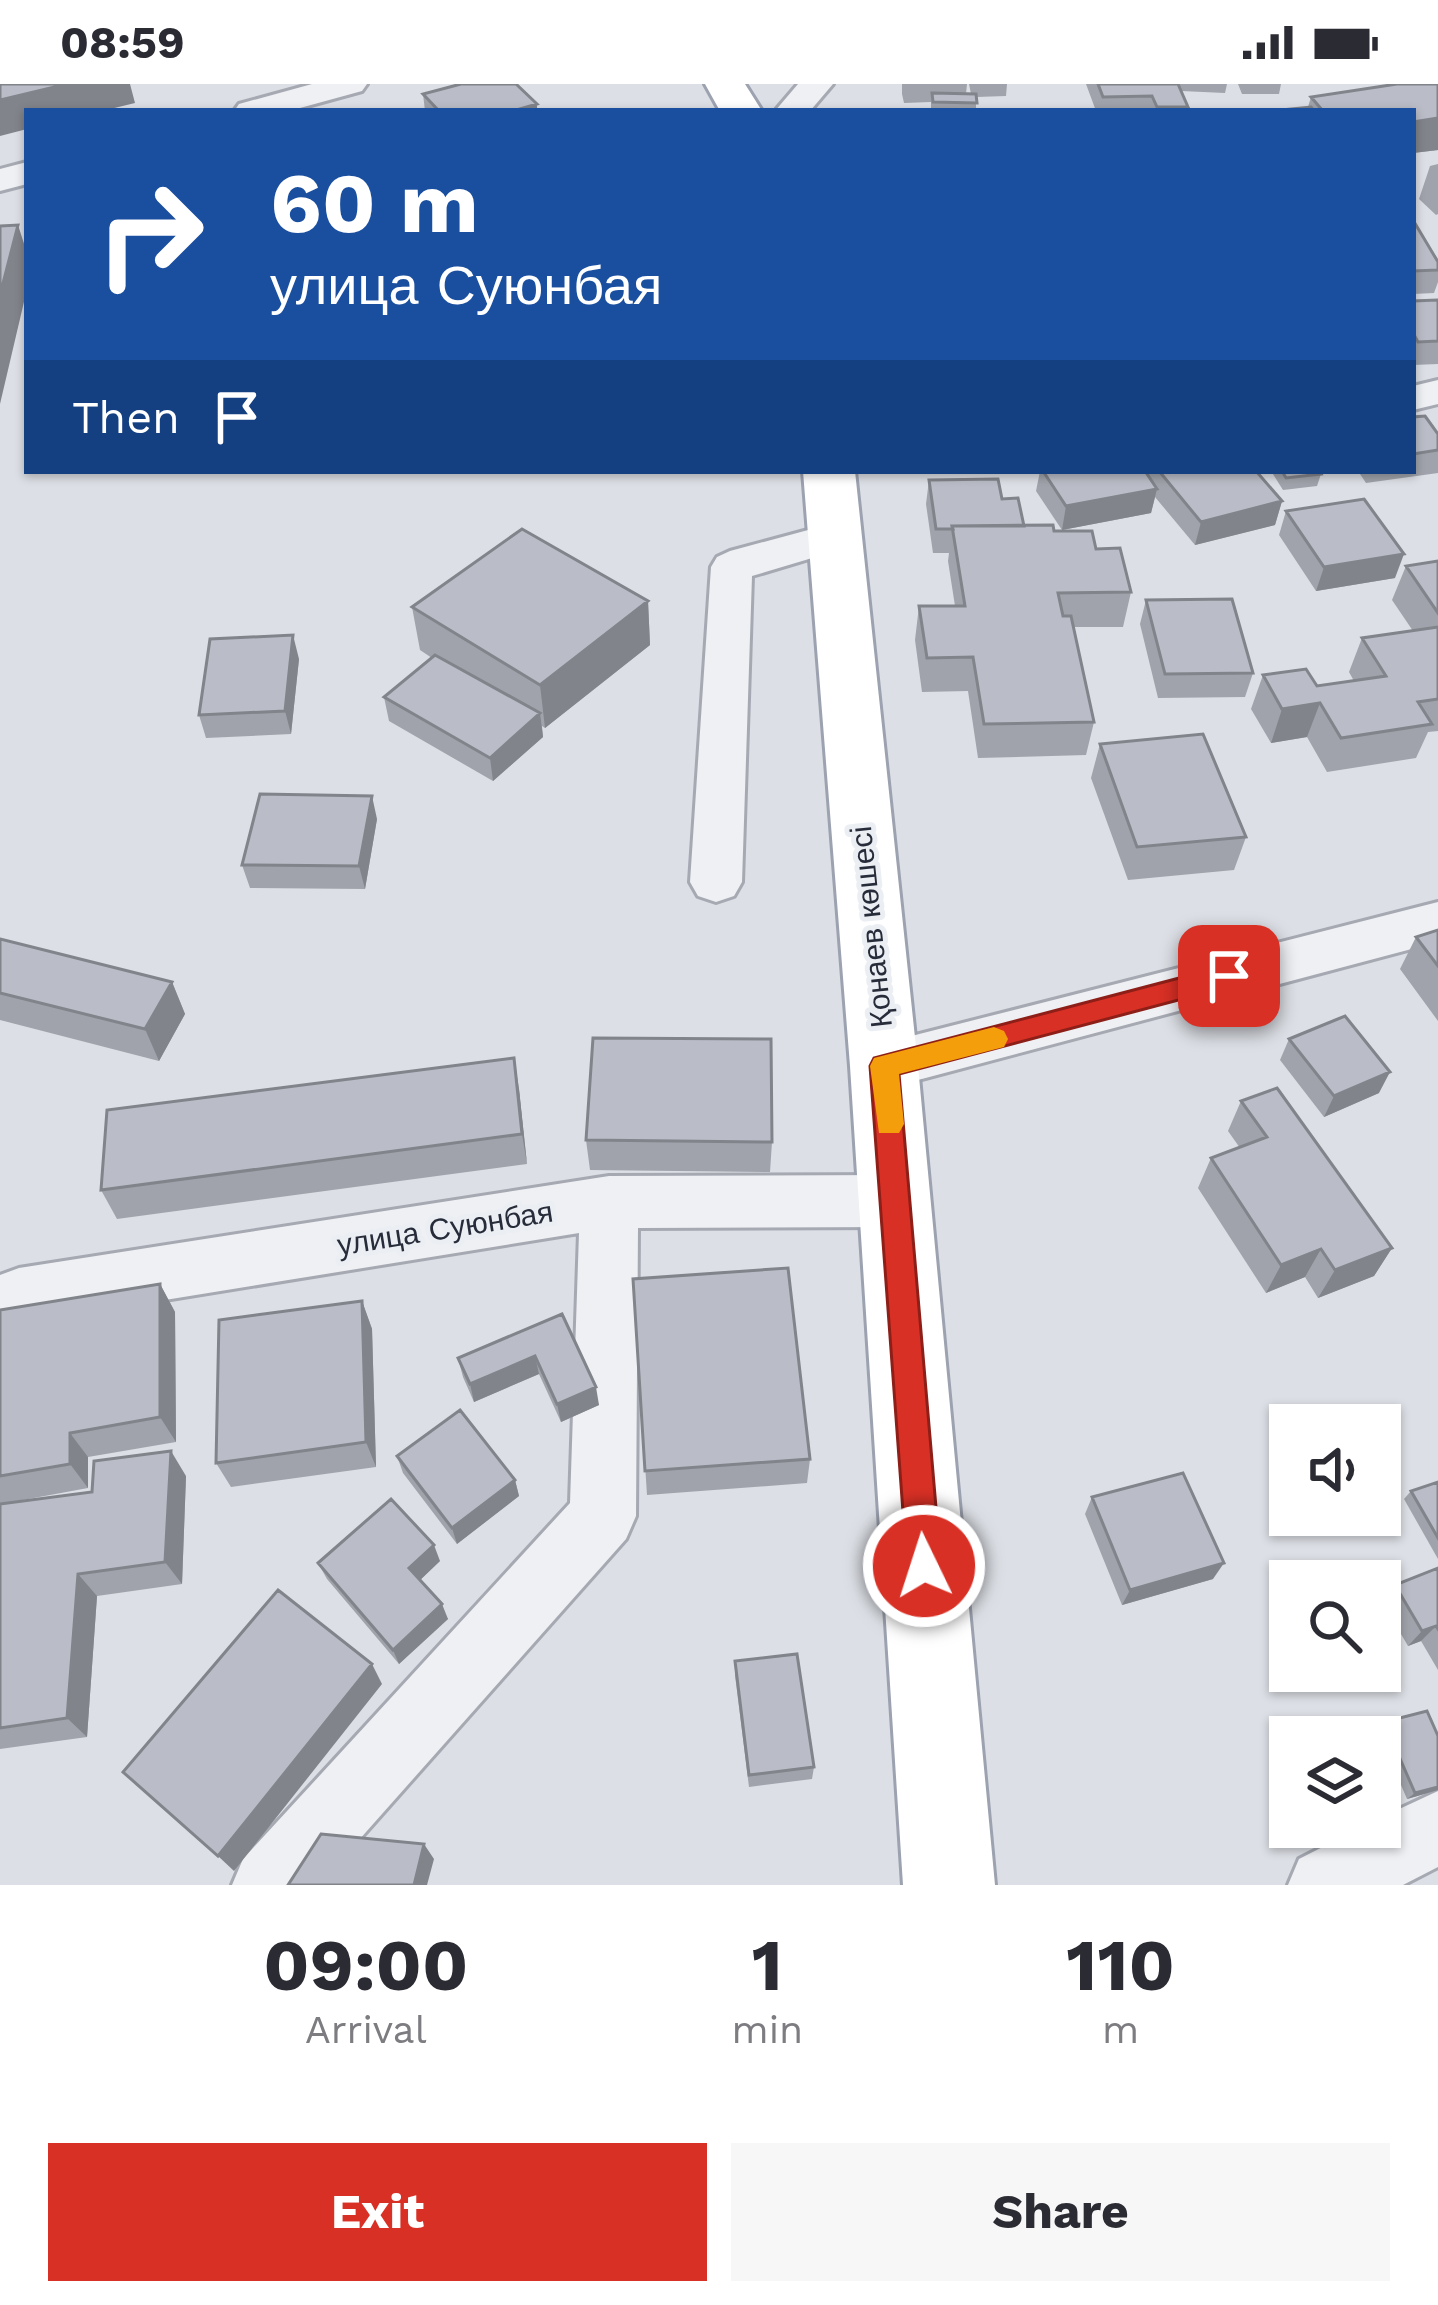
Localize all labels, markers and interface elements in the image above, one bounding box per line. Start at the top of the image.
text: 08:59 [60,16,185,69]
text: 60 m [270,154,479,252]
icon: right [72,156,228,312]
text: улица Суюнбая [270,254,662,317]
icon: arrive [204,384,270,450]
text: Then [72,391,180,444]
street label: Қонаев көшесі [843,824,899,1030]
pin [1178,925,1280,1027]
icon: arrive [1196,943,1262,1009]
street label: улица Суюнбая [335,1194,555,1262]
map controls [1269,1404,1401,1848]
button: sound [1269,1404,1401,1536]
position arrow [861,1503,987,1629]
button: search [1269,1560,1401,1692]
button: layers [1269,1716,1401,1848]
text: 09:00 [263,1923,468,2007]
text: 1 [752,1923,783,2007]
text: 110 [1066,1923,1175,2007]
text: Arrival [305,2007,427,2052]
text: min [732,2007,803,2052]
text: m [1102,2007,1139,2052]
button: Exit [48,2143,707,2281]
button: Share [731,2143,1390,2281]

